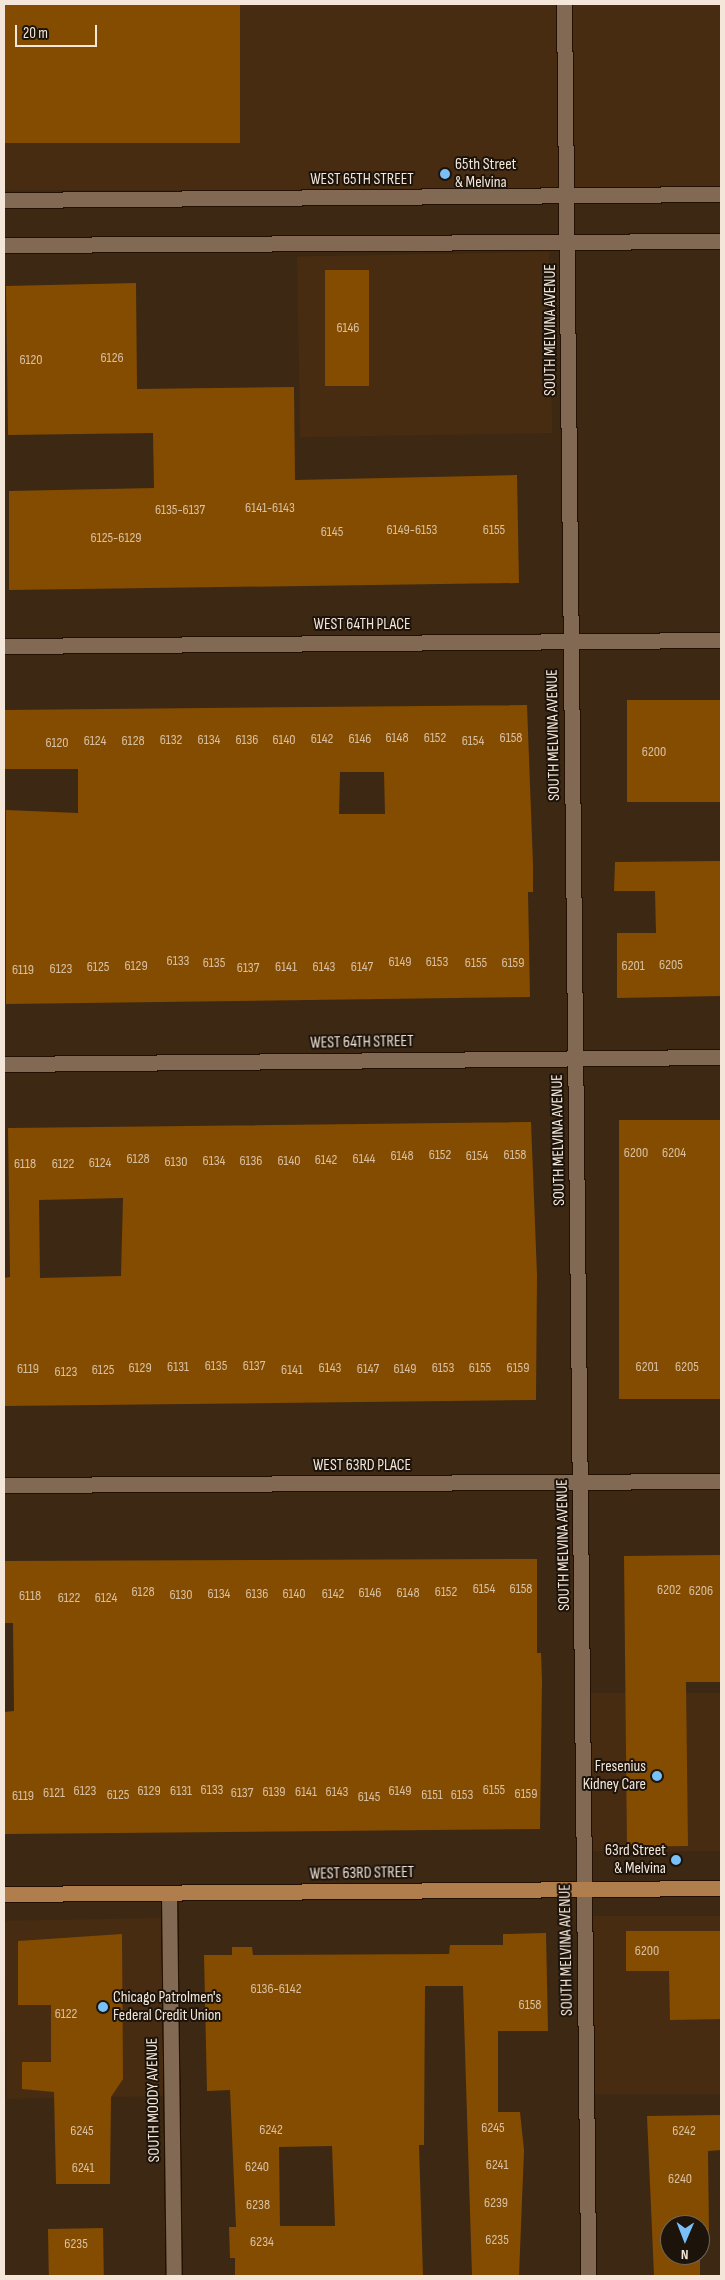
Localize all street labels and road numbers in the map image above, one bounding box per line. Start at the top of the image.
street label: WEST 65TH STREET [310,170,414,190]
street label: SOUTH MELVINA AVENUE [541,264,561,396]
street label: WEST 64TH PLACE [313,615,411,635]
street label: SOUTH MELVINA AVENUE [543,669,565,801]
street label: WEST 64TH STREET [310,1032,414,1054]
street label: SOUTH MELVINA AVENUE [548,1074,570,1206]
street label: WEST 63RD PLACE [313,1456,411,1476]
street label: SOUTH MELVINA AVENUE [553,1479,575,1611]
street label: WEST 63RD STREET [310,1863,414,1885]
street label: SOUTH MELVINA AVENUE [556,1884,578,2016]
street label: SOUTH MOODY AVENUE [143,2037,165,2163]

